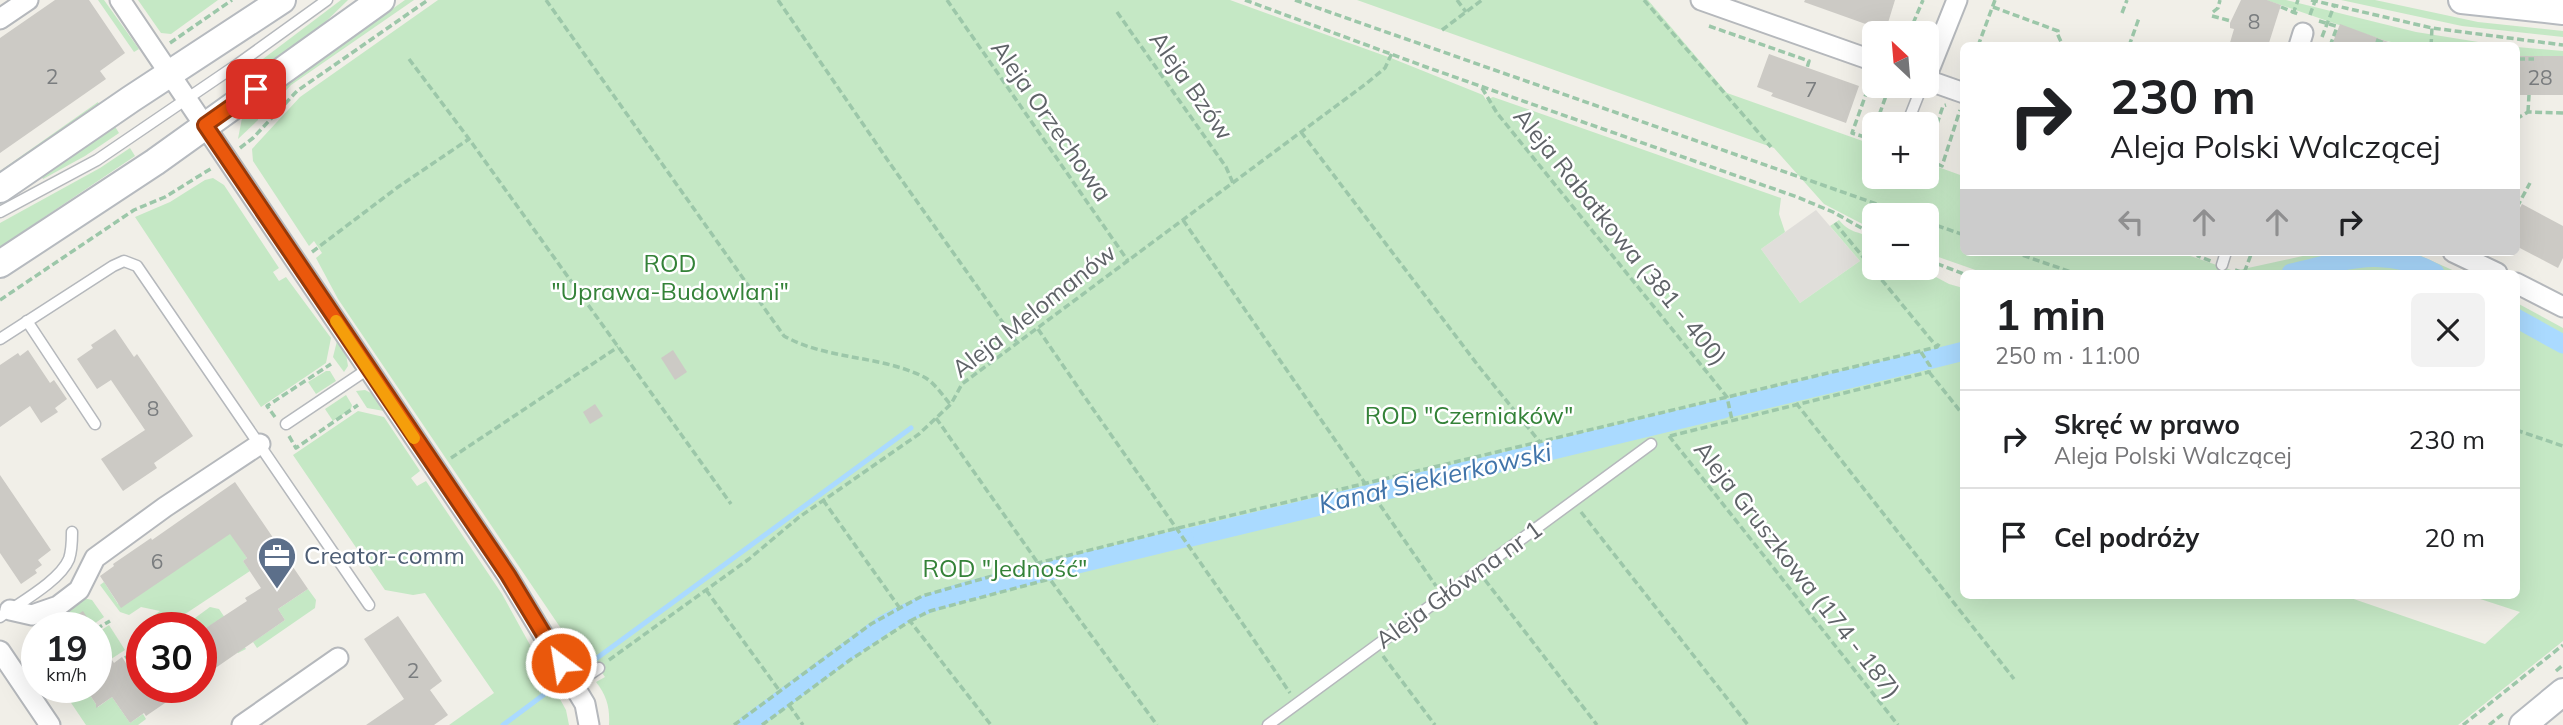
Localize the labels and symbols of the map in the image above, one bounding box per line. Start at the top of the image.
house number: 8 [2248,8,2260,34]
north arrow [1862,21,1939,98]
street label: Aleja Bzów [1143,25,1240,146]
street label: Aleja Orzechowa [985,34,1119,207]
pin [226,59,286,119]
house number: 2 [46,63,58,89]
house number: 28 [2527,64,2553,90]
house number: 7 [1805,76,1817,102]
street label: Aleja Rabatkowa (381 - 400) [1508,102,1734,371]
street label: Aleja Melomanów [945,237,1121,384]
park label: ROD "Uprawa-Budowlani" [551,248,789,306]
house number: 8 [147,395,159,421]
park label: ROD "Czerniaków" [1365,400,1573,430]
water label: Kanał Siekierkowski [1315,434,1555,520]
street label: Aleja Gruszkowa (174 - 187) [1688,435,1908,704]
street label: Aleja Główna nr 1 [1369,514,1548,655]
office icon: Creator-comm [256,535,298,590]
place label: Creator-comm [304,540,465,570]
house number: 6 [151,548,163,574]
park label: ROD "Jedność" [923,553,1087,583]
speed limit sign: 30 [126,612,217,703]
position arrow [524,626,598,700]
house number: 2 [407,657,419,683]

